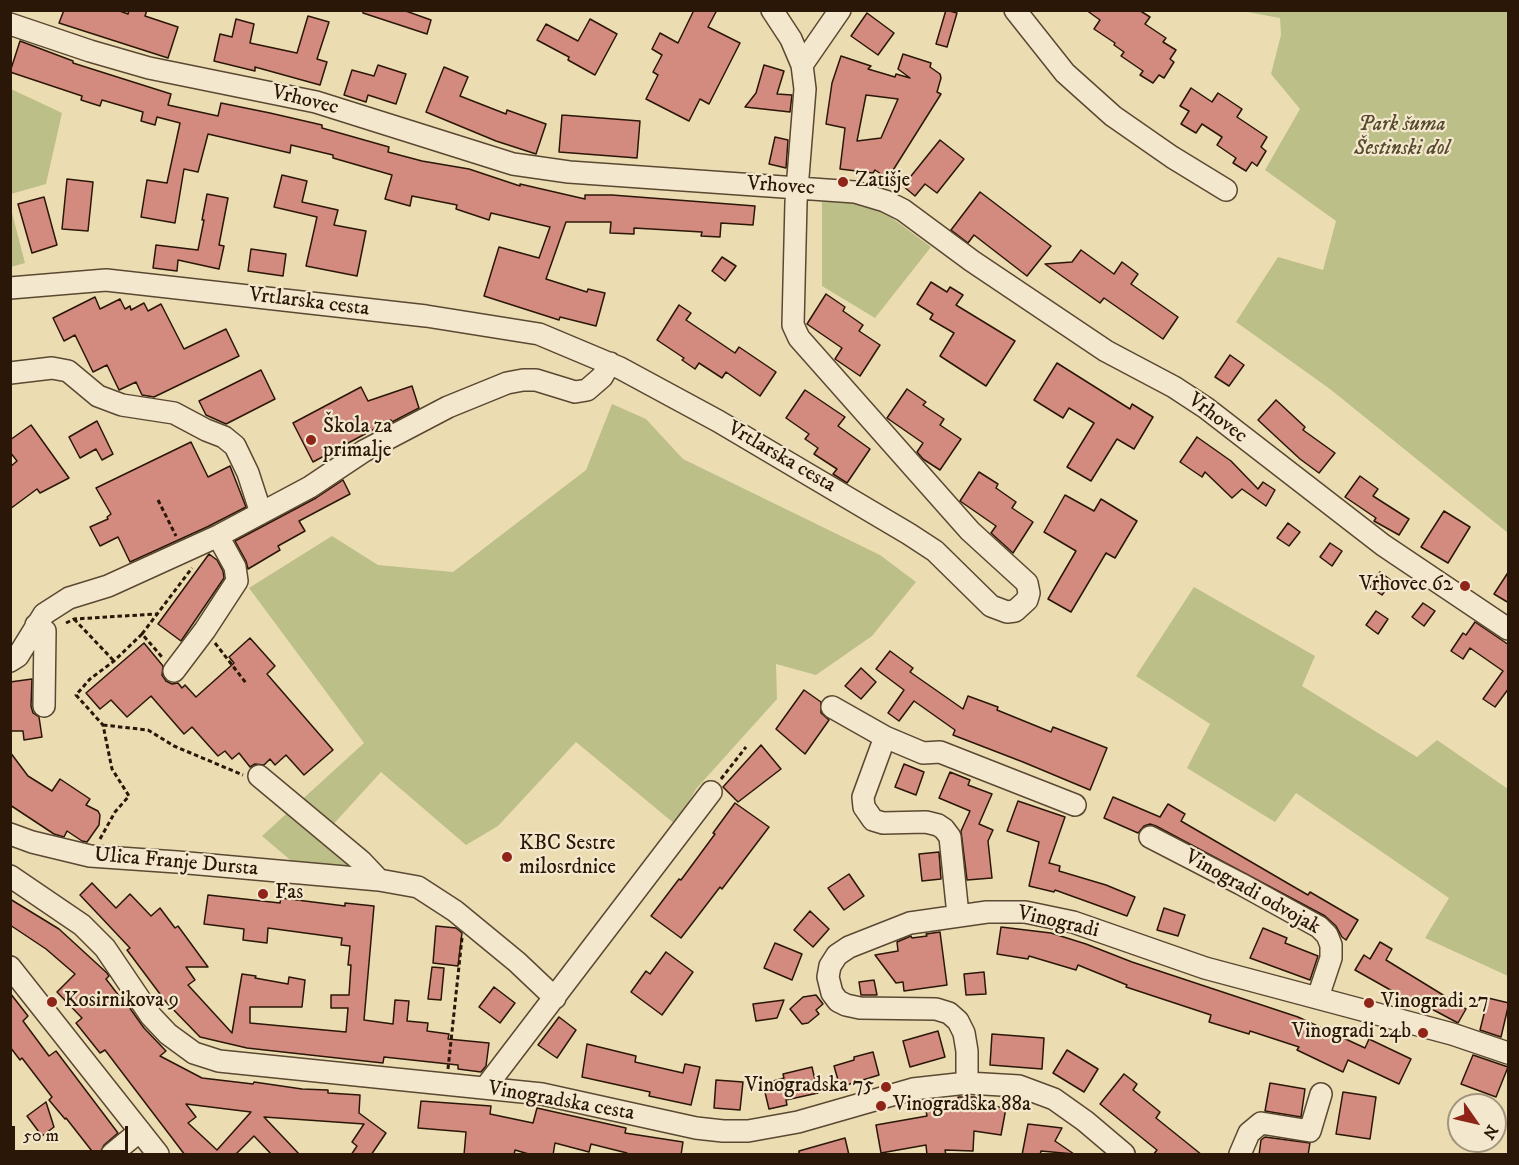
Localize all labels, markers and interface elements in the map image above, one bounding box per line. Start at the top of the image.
street label: Vrhovec [269,81,341,121]
park label: Park šuma Šestinski dol [1354,113,1450,163]
place label: Zatišje [855,169,910,195]
street label: Vrhovec [746,172,816,202]
marker: Zatišje [836,175,850,189]
street label: Vrtlarska cesta [247,283,371,323]
street label: Vrhovec [1182,389,1252,449]
place label: Škola za primalje [323,415,392,465]
street label: Vrtlarska cesta [722,417,840,499]
marker: Škola za primalje [304,433,318,447]
place label: Vrhovec 62 [1359,573,1453,599]
marker: Vrhovec 62 [1458,579,1472,593]
place label: KBC Sestre milosrdnice [519,832,616,882]
street label: Ulica Franje Dursta [93,843,259,883]
street label: Vinogradi odvojak [1180,845,1324,941]
marker: KBC Sestre milosrdnice [500,850,514,864]
place label: Fas [275,881,303,907]
marker: Fas [256,887,270,901]
street label: Vinogradi [1015,901,1101,945]
place label: Kosirnikova 9 [64,989,179,1015]
place label: Vinogradi 27 [1381,990,1489,1016]
marker: Kosirnikova 9 [45,995,59,1009]
marker: Vinogradi 27 [1362,996,1376,1010]
place label: Vinogradi 24b [1292,1020,1411,1046]
marker: Vinogradi 24b [1416,1026,1430,1040]
place label: Vinogradska 75 [745,1074,874,1100]
street label: Vinogradska cesta [486,1077,636,1127]
marker: Vinogradska 75 [879,1080,893,1094]
place label: Vinogradska 88a [893,1093,1031,1119]
north arrow [1447,1093,1507,1153]
marker: Vinogradska 88a [874,1099,888,1113]
scale bar [15,1114,130,1152]
text: N [1478,1121,1502,1143]
text: 50 m [23,1125,59,1147]

